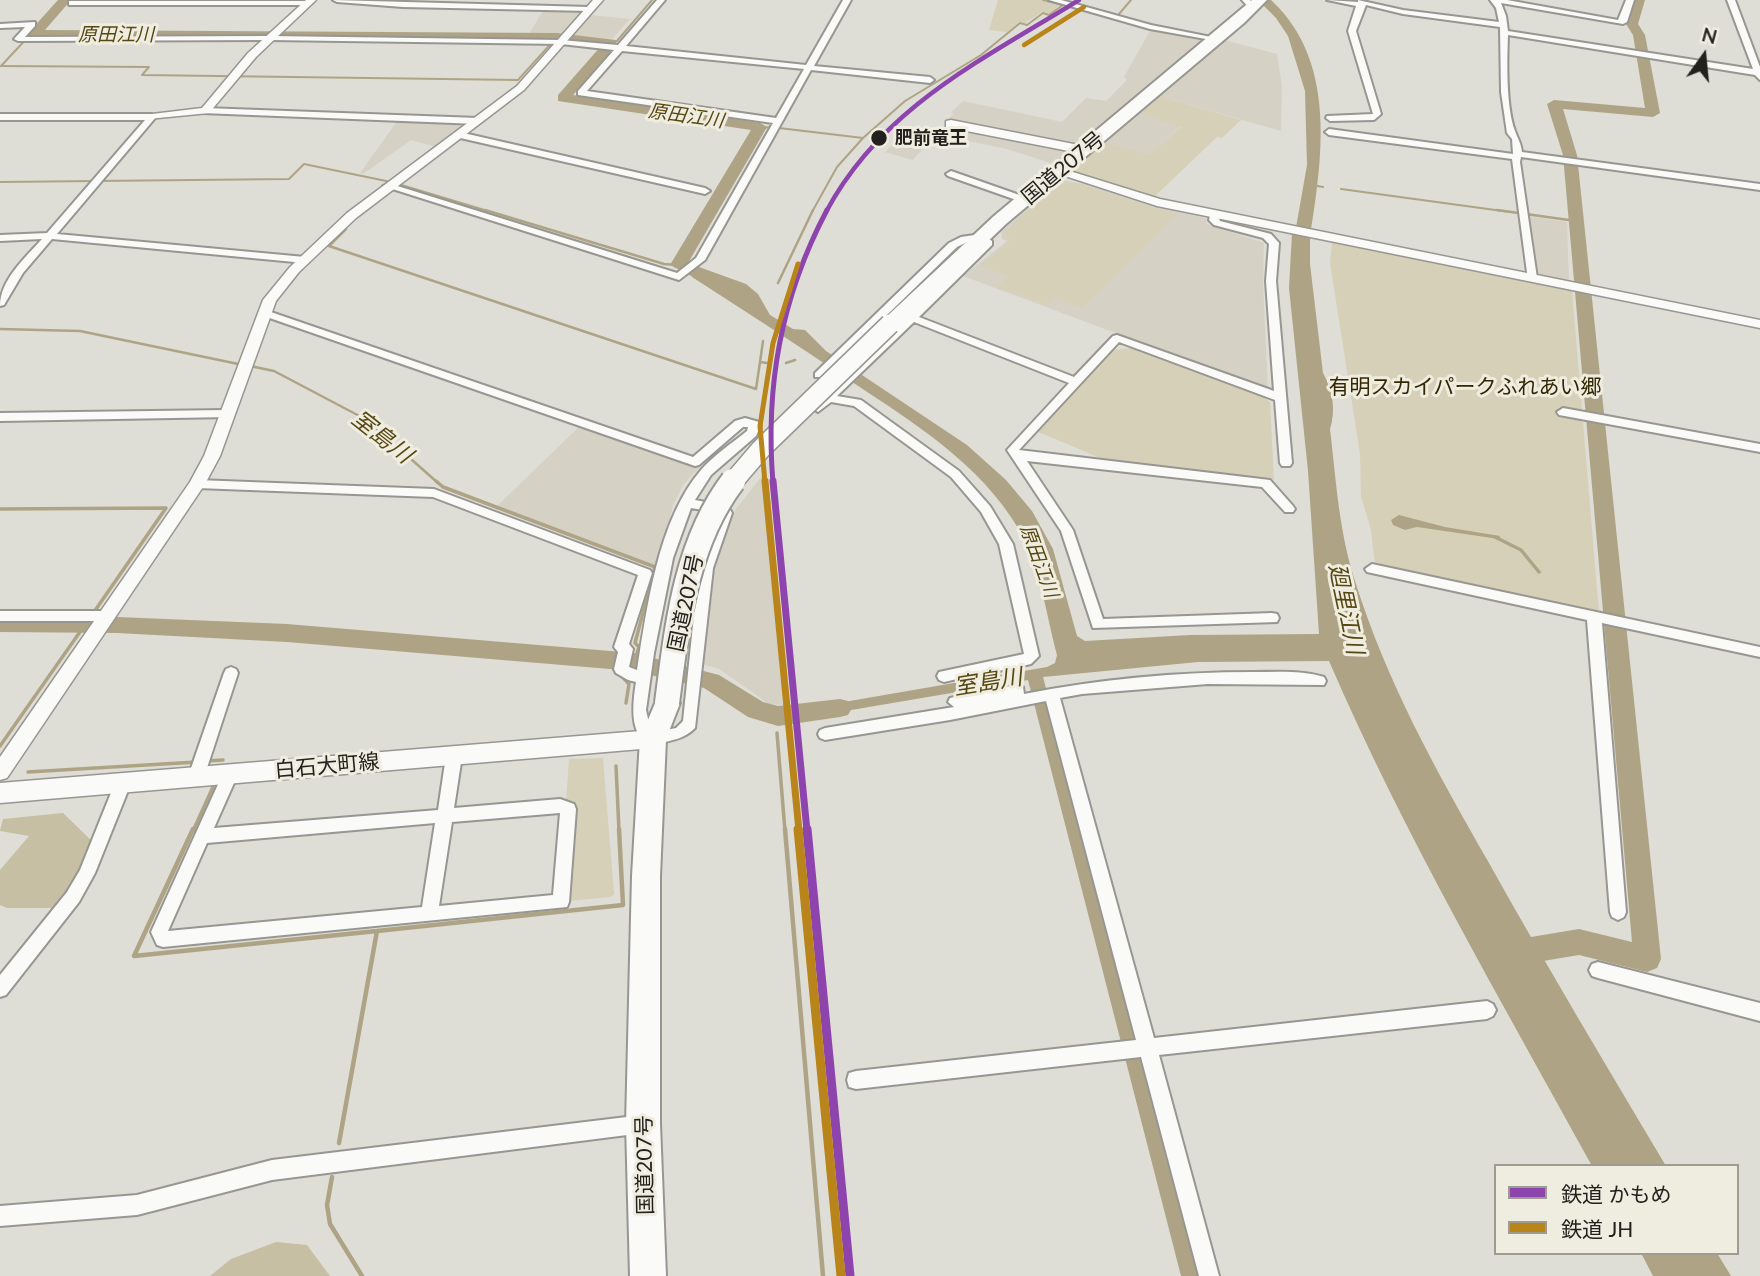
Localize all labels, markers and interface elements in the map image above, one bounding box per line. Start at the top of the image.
north arrow [1669,21,1739,91]
text: N [1700,22,1720,48]
water label: 原田江川 [78,24,154,46]
water label: 原田江川 [647,99,725,133]
street label: 国道207号 [1017,126,1109,210]
place label: 肥前竜王 [895,127,967,149]
marker: 肥前竜王 [869,128,889,148]
park label: 有明スカイパークふれあい郷 [1329,374,1601,400]
water label: 室島川 [346,405,418,469]
water label: 原田江川 [1015,521,1063,601]
street label: 国道207号 [663,552,709,654]
water label: 廻里江川 [1323,561,1369,657]
water label: 室島川 [952,663,1024,701]
street label: 白石大町線 [274,749,380,783]
street label: 国道207号 [632,1115,658,1215]
legend [1494,1164,1739,1255]
text: 鉄道 かもめ [1561,1181,1671,1206]
text: 鉄道 JH [1561,1216,1633,1241]

